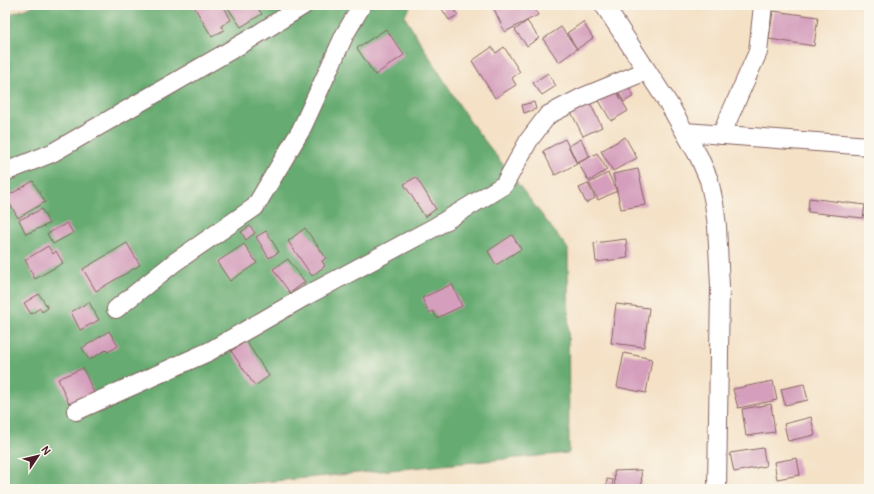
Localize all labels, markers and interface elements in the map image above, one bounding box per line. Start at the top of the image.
north arrow [18,436,58,476]
text: N [38,444,54,458]

